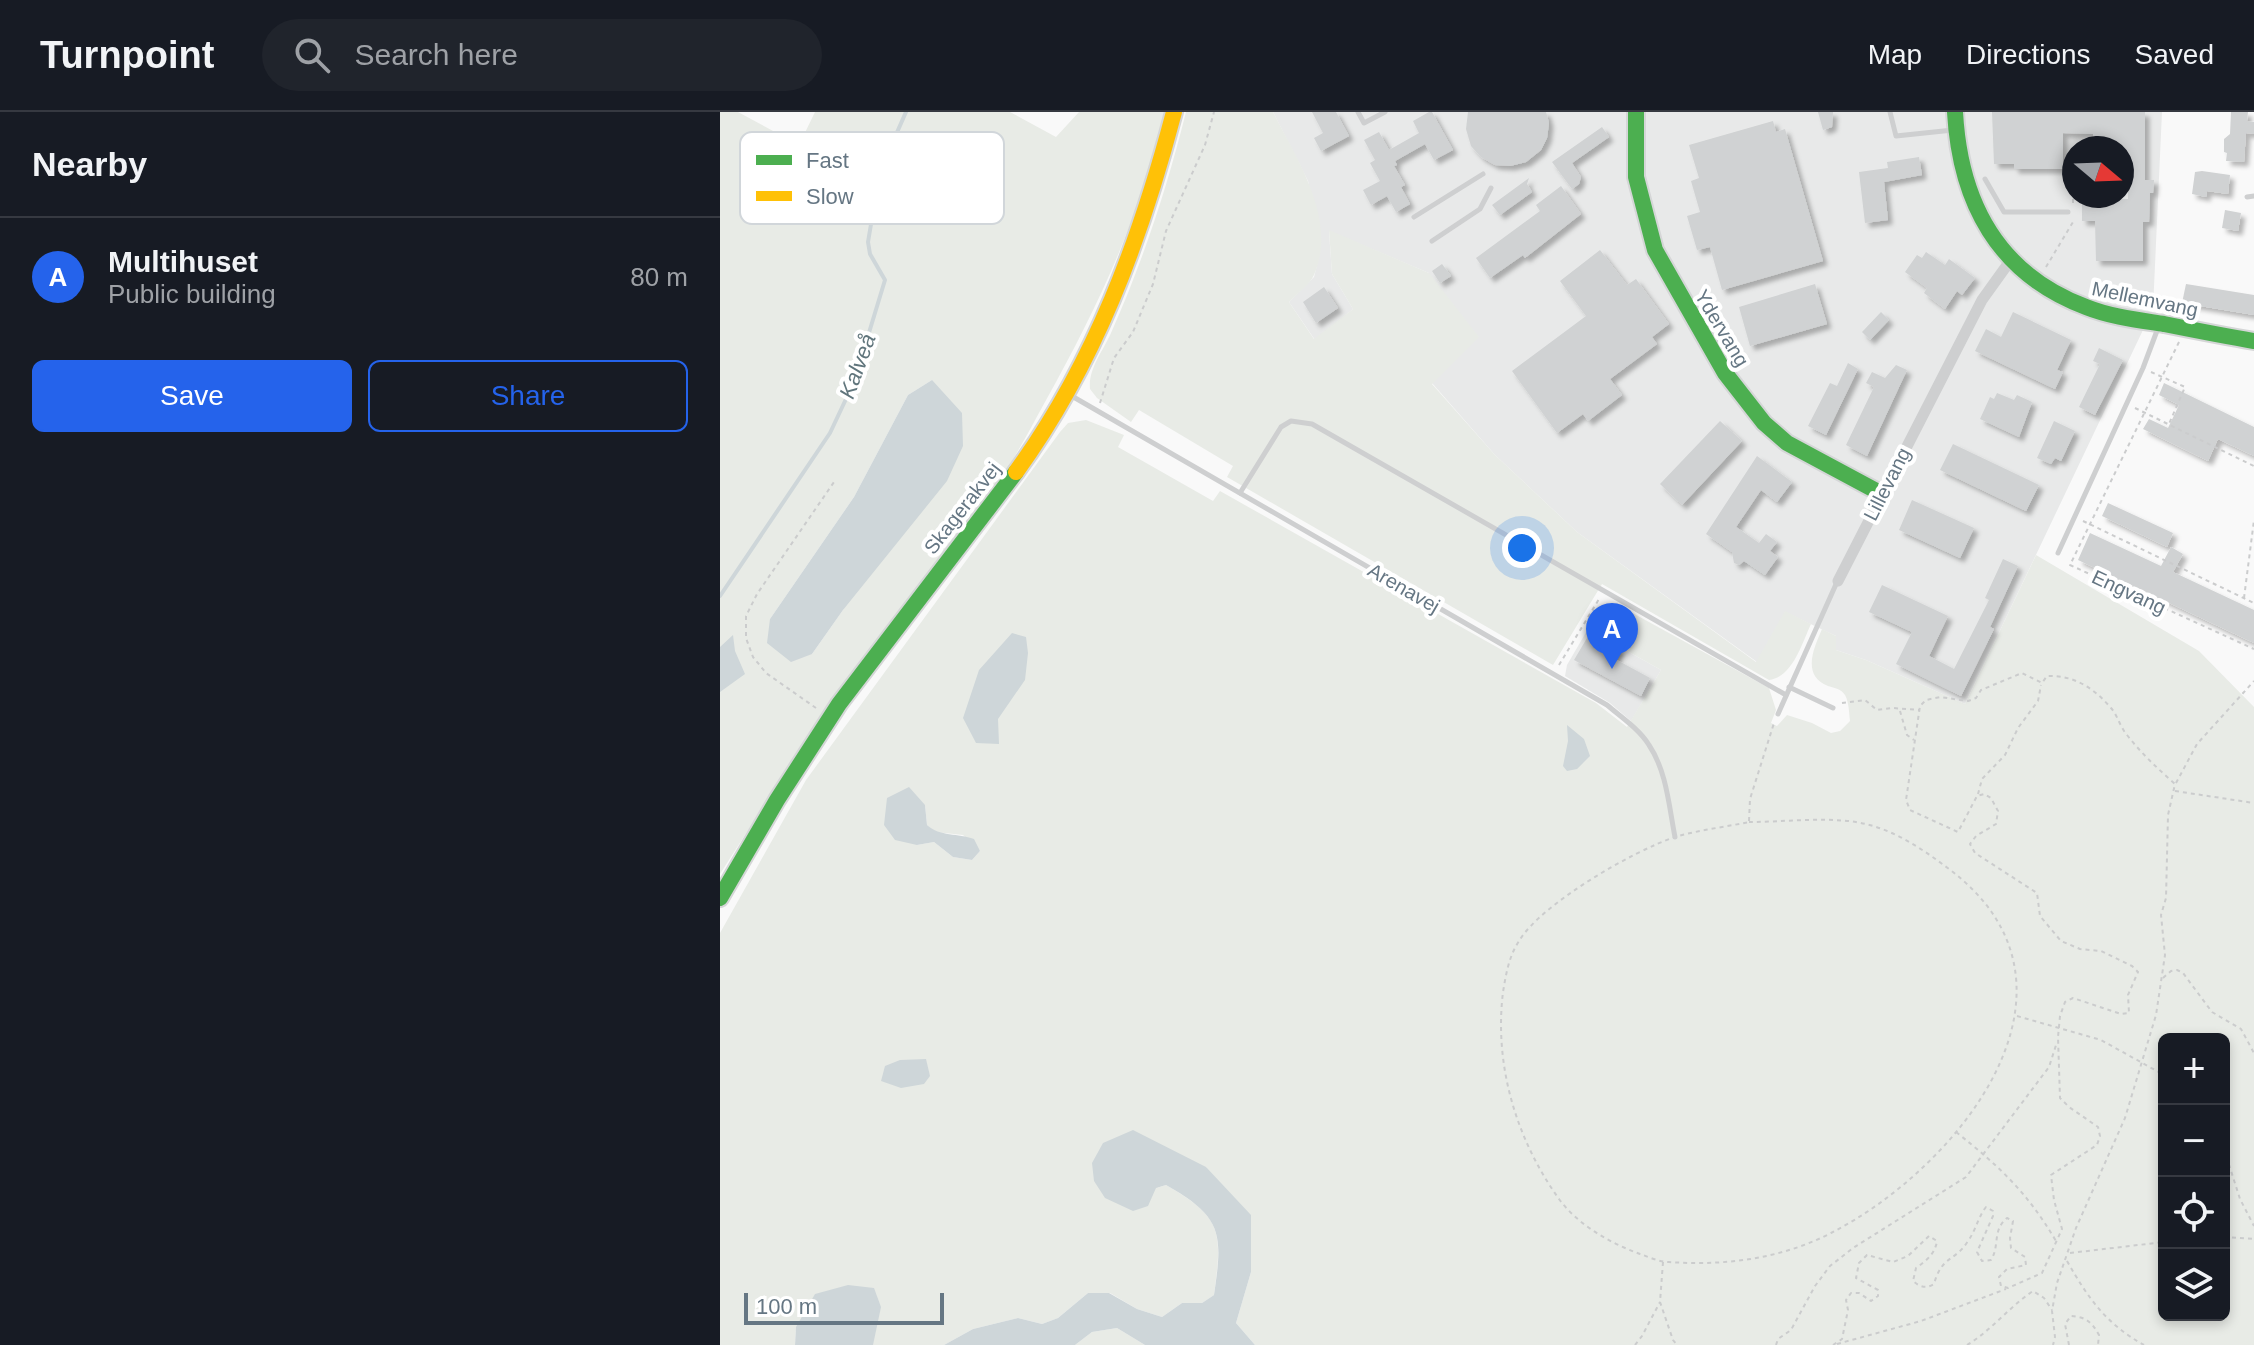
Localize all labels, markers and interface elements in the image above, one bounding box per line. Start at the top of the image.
search box [262,19,822,91]
icon: search [290,33,334,77]
text: Turnpoint [40,34,214,76]
text: Search here [354,38,518,71]
text: Map [1868,39,1922,70]
text: Directions [1966,39,2091,70]
text: Saved [2135,39,2214,70]
legend [740,132,1004,224]
north arrow [2062,136,2134,208]
text: Nearby [32,145,147,183]
text: Fast [806,148,849,173]
text: Slow [806,184,854,209]
text: Multihuset [108,245,258,278]
text: A [49,262,67,292]
text: 80 m [630,262,688,292]
street label: Mellemvang [2090,277,2200,321]
text: Public building [108,279,276,309]
street label: Ydervang [1691,286,1753,370]
water label: Kalveå [834,330,881,402]
button: Save [32,360,352,432]
button: Share [368,360,688,432]
street label: Lillevang [1859,444,1915,524]
street label: Skagerakvej [919,458,1005,558]
your location [1502,528,1542,568]
street label: Arenavej [1364,559,1444,617]
street label: Engvang [2089,565,2169,619]
pin: A [1586,603,1638,669]
map controls [2158,1033,2230,1321]
button: + [2158,1033,2230,1105]
button: − [2158,1105,2230,1177]
button: locate [2158,1177,2230,1249]
button: layers [2158,1249,2230,1321]
scale bar [744,1289,944,1325]
text: 100 m [756,1294,817,1319]

